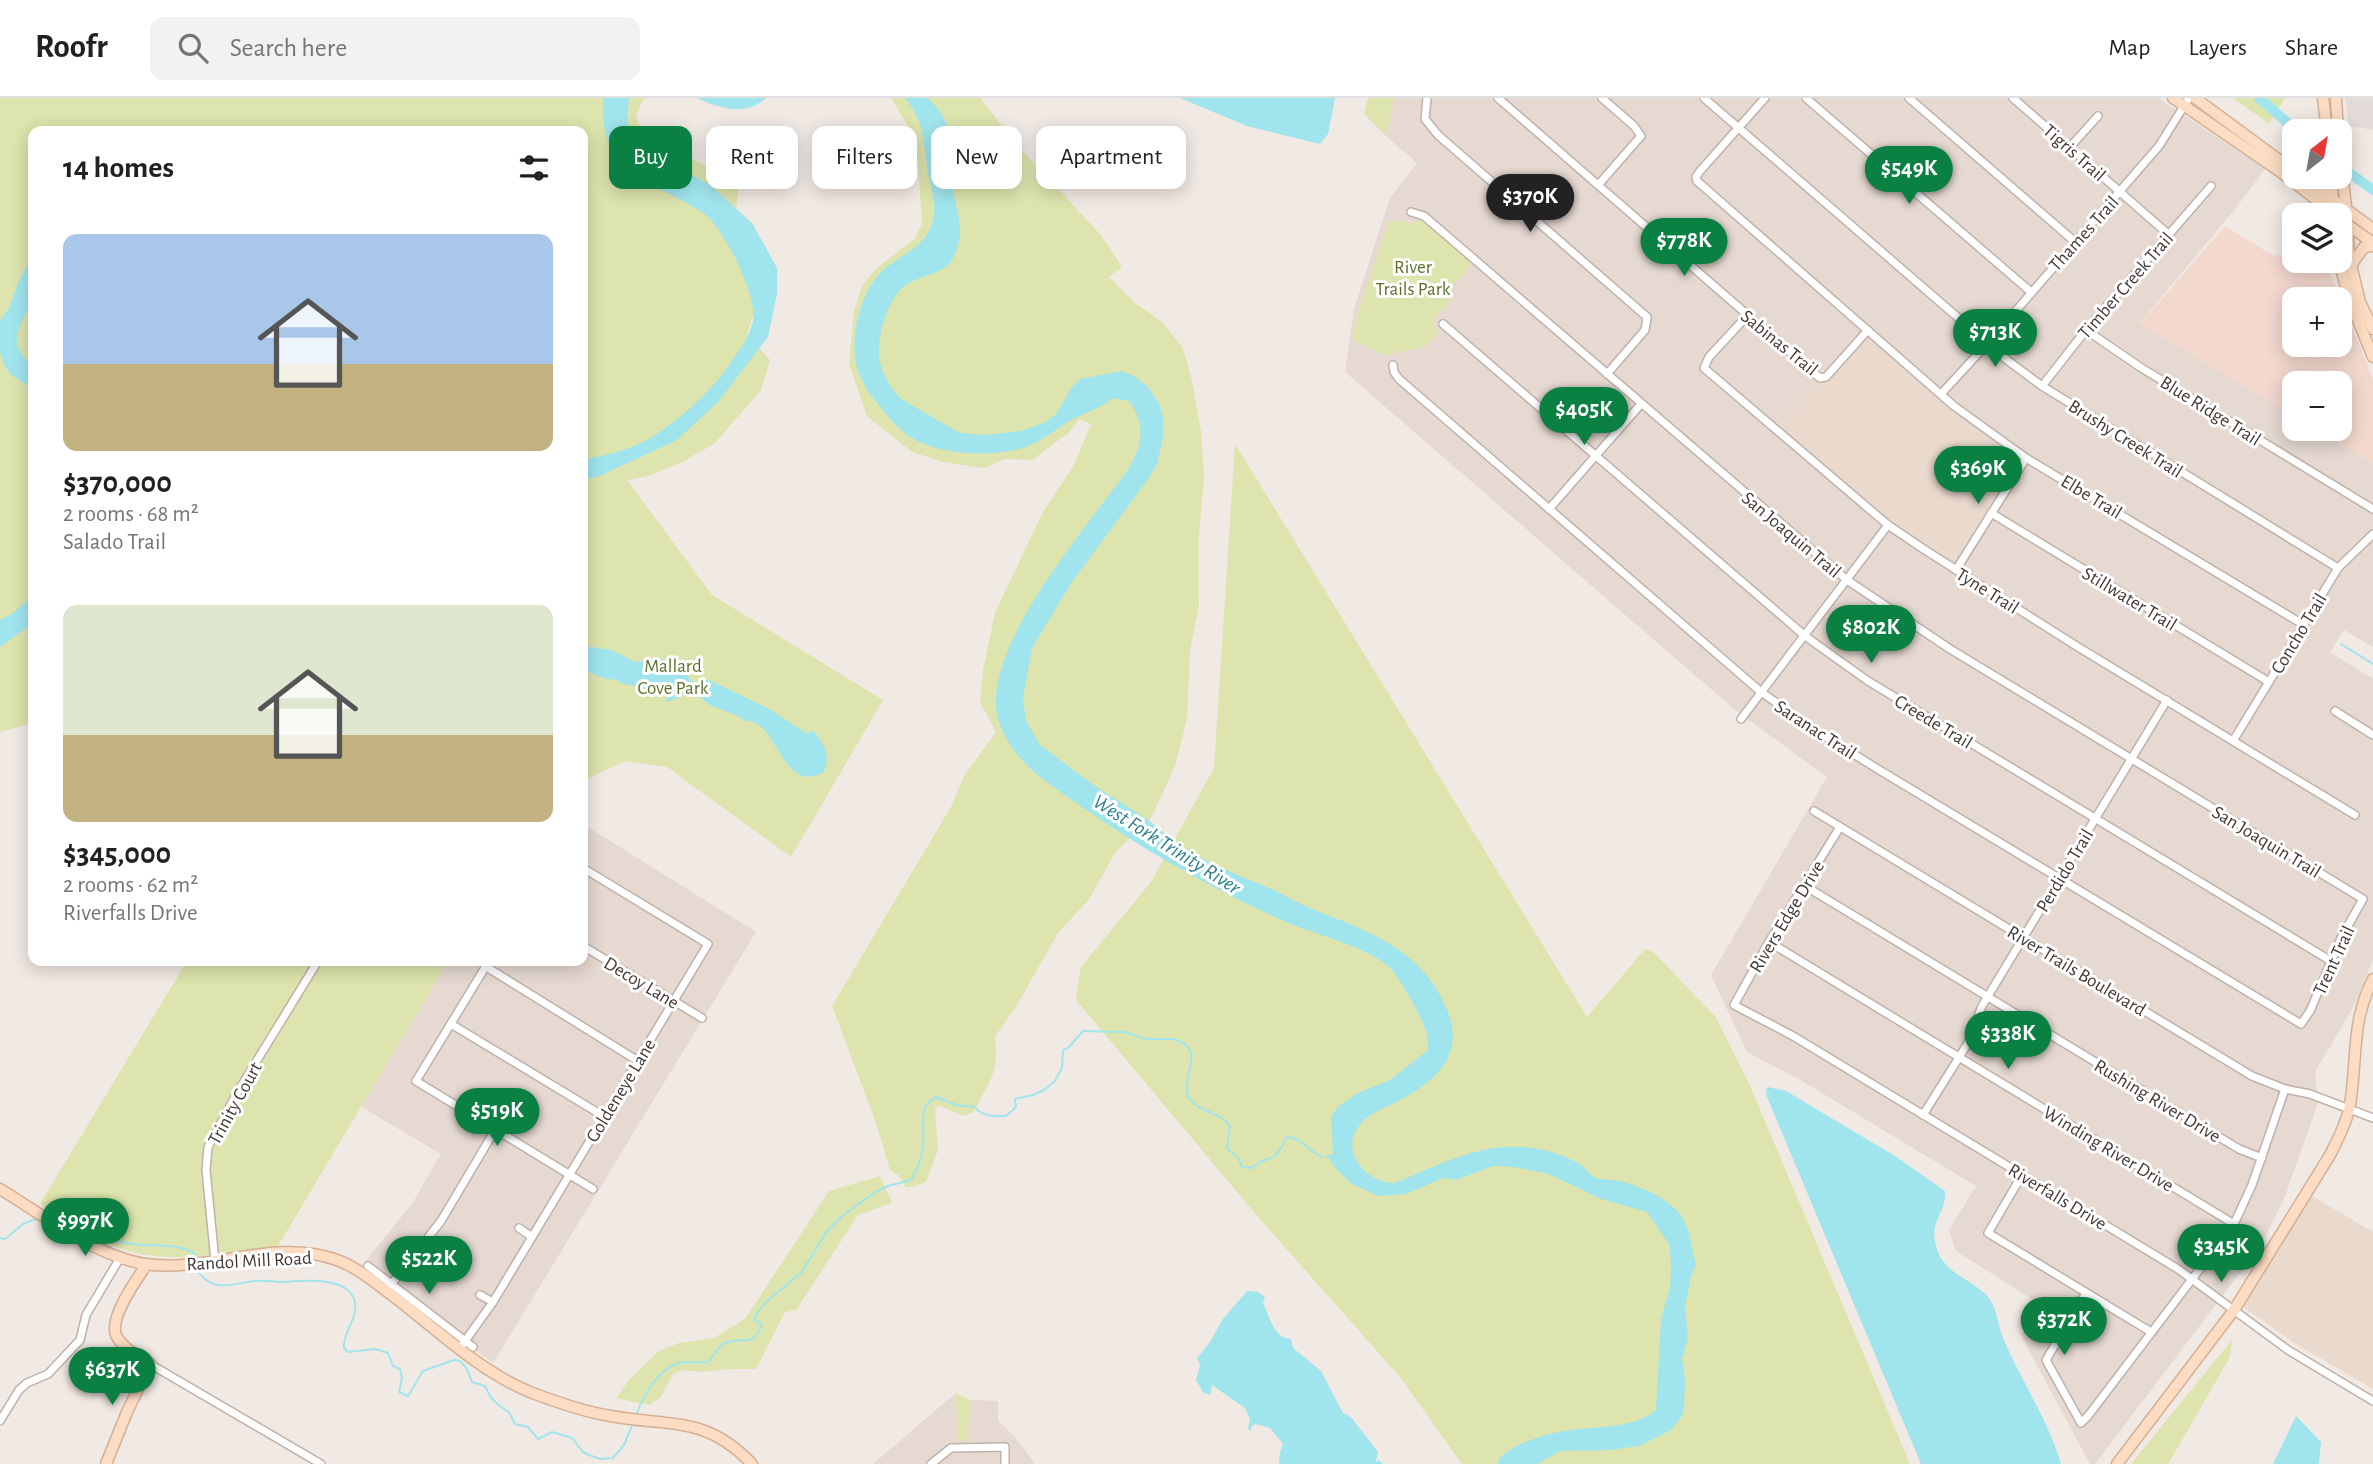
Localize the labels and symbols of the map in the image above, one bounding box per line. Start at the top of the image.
north arrow [2282,119,2352,189]
street label: Tigris Trail [2039,121,2109,185]
pin: $549K [1860,146,1958,206]
pin: $370K [1481,174,1579,234]
street label: Thames Trail [2046,193,2123,275]
pin: $778K [1635,218,1733,278]
street label: Timber Creek Trail [2075,229,2177,343]
park label: River Trails Park [1375,258,1451,299]
street label: Sabinas Trail [1737,307,1821,380]
pin: $713K [1946,310,2044,369]
street label: Blue Ridge Trail [2157,373,2264,450]
pin: $405K [1535,388,1633,447]
street label: Brushy Creek Trail [2065,397,2186,482]
pin: $369K [1929,446,2027,506]
street label: Elbe Trail [2057,472,2125,523]
street label: San Joaquin Trail [1738,488,1844,582]
street label: Stillwater Trail [2079,564,2180,635]
street label: Tyne Trail [1952,565,2022,618]
street label: Concho Trail [2268,590,2331,677]
pin: $802K [1822,606,1920,665]
park label: Mallard Cove Park [637,657,709,698]
street label: Creede Trail [1891,692,1975,753]
street label: Saranac Trail [1771,697,1859,764]
water label: West Fork Trinity River [1089,791,1245,899]
street label: San Joaquin Trail [2209,803,2324,882]
street label: Perdido Trail [2033,826,2097,915]
street label: Rivers Edge Drive [1746,857,1828,976]
street label: River Trails Boulevard [2004,922,2149,1020]
street label: Trent Trail [2310,923,2359,998]
street label: Decoy Lane [600,954,682,1013]
pin: $338K [1959,1012,2057,1071]
street label: Goldeneye Lane [583,1036,660,1146]
street label: Rushing River Drive [2091,1056,2224,1147]
street label: Trinity Court [205,1059,266,1148]
pin: $519K [448,1088,546,1148]
street label: Winding River Drive [2040,1103,2177,1196]
street label: Riverfalls Drive [2005,1161,2110,1234]
pin: $997K [36,1198,134,1258]
pin: $345K [2172,1224,2270,1284]
pin: $522K [380,1236,478,1296]
street label: Randol Mill Road [186,1249,312,1274]
pin: $372K [2015,1298,2113,1357]
pin: $637K [63,1348,161,1407]

